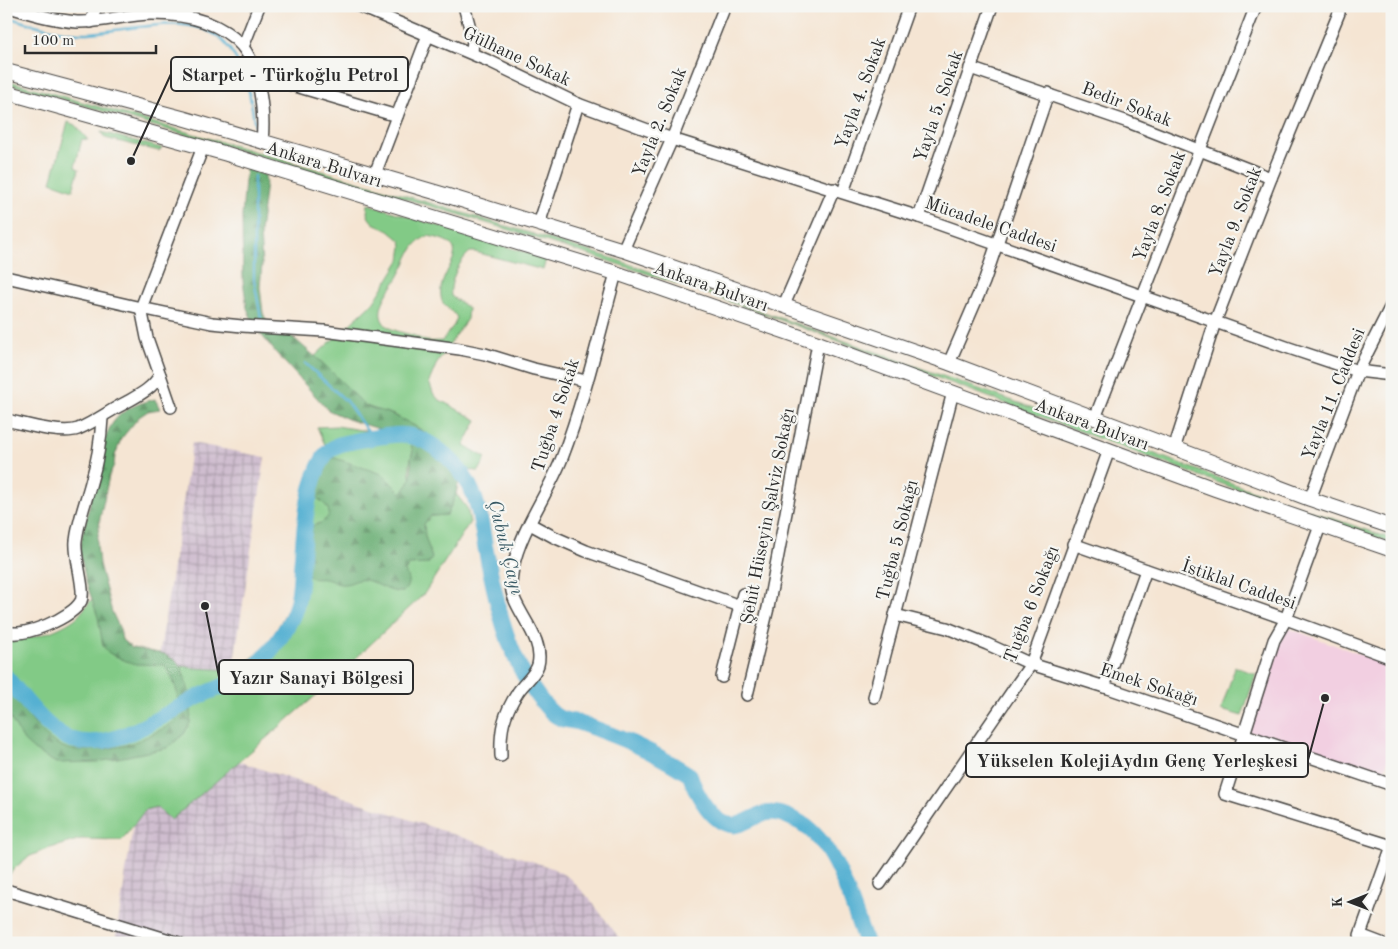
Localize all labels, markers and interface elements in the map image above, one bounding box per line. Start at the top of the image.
scale bar [25,22,156,54]
street label: Gülhane Sokak [460,24,573,90]
text: 100 m [32,34,74,49]
street label: Yayla 4. Sokak [832,35,889,151]
street label: Yayla 5. Sokak [911,48,967,165]
callout: Starpet - Türkoğlu Petrol [171,57,408,91]
street label: Yayla 2. Sokak [630,65,690,180]
text: Starpet - Türkoğlu Petrol [181,67,399,86]
street label: Bedir Sokak [1079,79,1174,130]
street label: Ankara Bulvarı [264,139,384,191]
street label: Yayla 8. Sokak [1131,148,1189,264]
street label: Yayla 9. Sokak [1207,164,1265,280]
street label: Mücadele Caddesi [923,194,1059,256]
street label: Ankara Bulvarı [651,259,770,315]
street label: Yayla 11. Caddesi [1299,326,1369,463]
street label: Tuğba 4 Sokak [529,356,583,474]
street label: Ankara Bulvarı [1032,396,1151,454]
street label: Şehit Hüseyin Şalviz Sokağı [738,407,798,626]
street label: Tuğba 5 Sokağı [874,478,922,602]
water label: Çubuk Çayı [484,498,526,597]
street label: Tuğba 6 Sokağı [1001,543,1063,665]
street label: İstiklal Caddesi [1179,554,1299,613]
callout: Yazır Sanayi Bölgesi [219,660,413,694]
street label: Emek Sokağı [1097,661,1200,709]
text: Yazır Sanayi Bölgesi [229,670,404,689]
callout: Yükselen KolejiAydın Genç Yerleşkesi [966,743,1308,777]
text: Yükselen KolejiAydın Genç Yerleşkesi [976,753,1298,772]
north arrow [1326,876,1376,926]
text: K [1331,896,1345,908]

